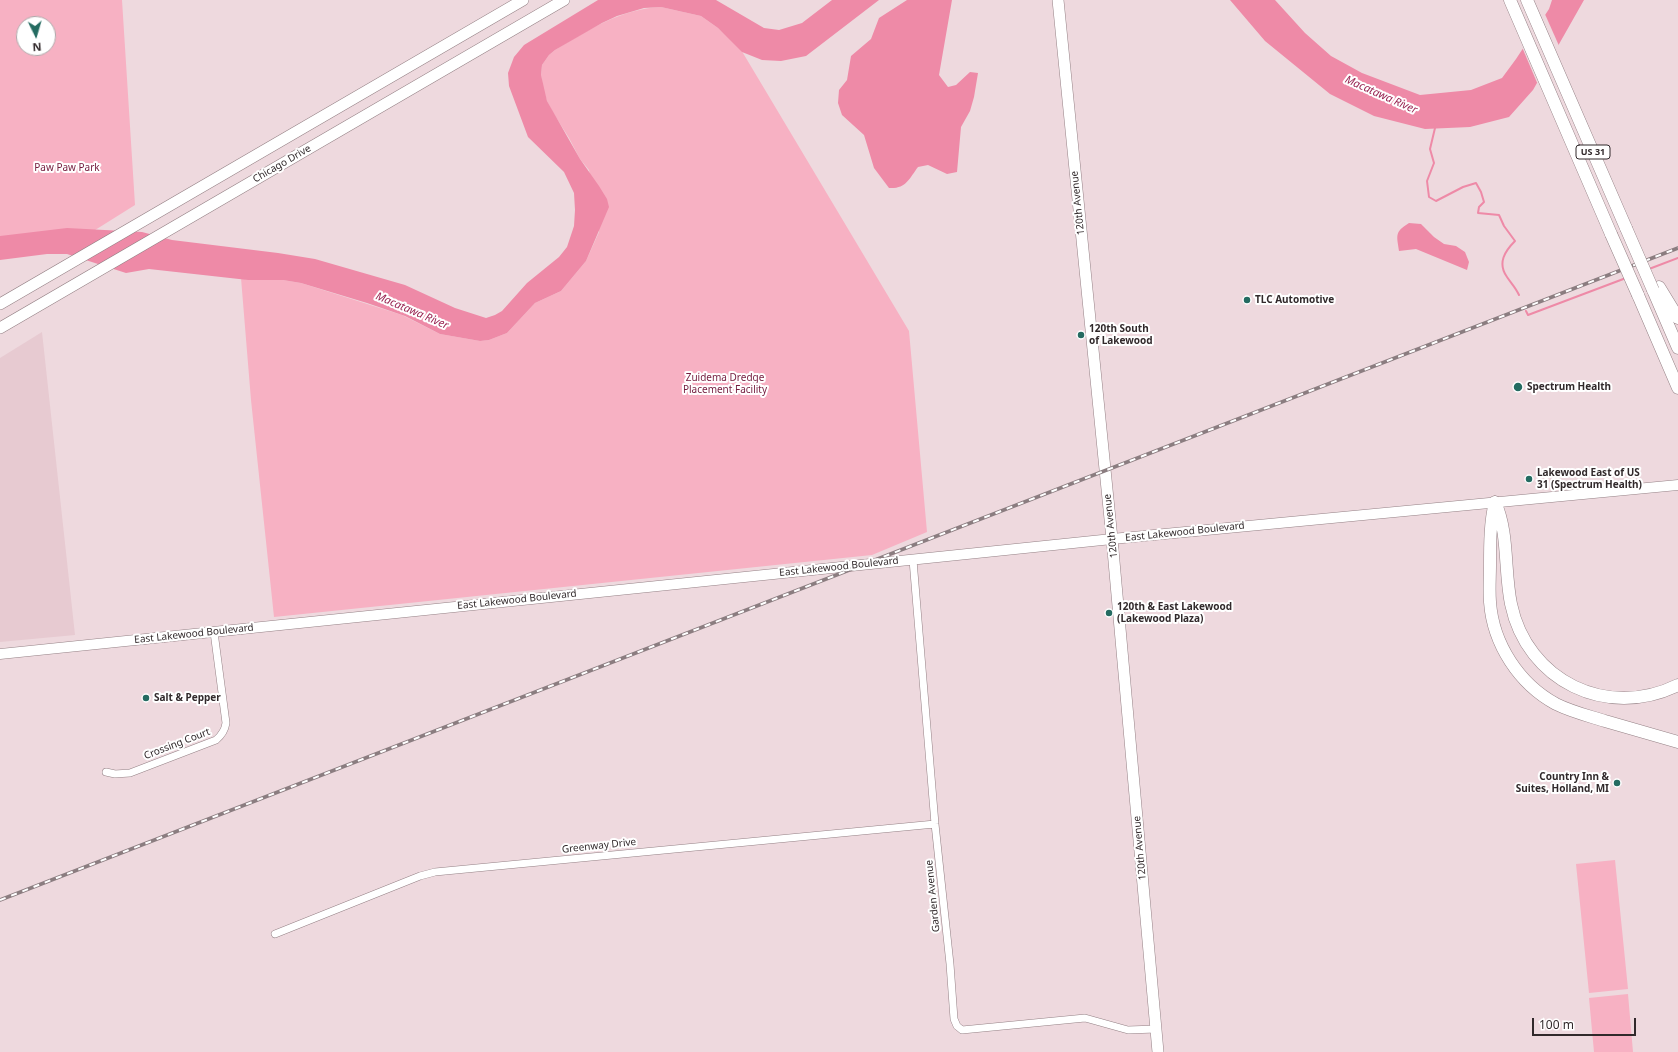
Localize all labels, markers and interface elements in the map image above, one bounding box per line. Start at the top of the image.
north arrow [16,16,56,56]
text: N [32,40,42,55]
water label: Macatawa River [1343,73,1419,117]
street label: Chicago Drive [251,143,313,185]
road number: US 31 [1576,145,1610,159]
park label: Paw Paw Park [34,162,100,174]
street label: 120th Avenue [1069,170,1087,236]
water label: Macatawa River [374,290,450,332]
place label: TLC Automotive [1255,294,1334,306]
marker: TLC Automotive [1242,295,1252,305]
place label: 120th South of Lakewood [1089,323,1153,346]
marker: 120th South of Lakewood [1076,330,1086,340]
park label: Zuidema Dredge Placement Facility [683,372,767,396]
marker: Spectrum Health [1512,381,1524,393]
place label: Spectrum Health [1527,381,1611,393]
place label: Lakewood East of US 31 (Spectrum Health) [1537,467,1642,490]
marker: Lakewood East of US 31 (Spectrum Health) [1524,474,1534,484]
street label: 120th Avenue [1102,493,1120,559]
street label: East Lakewood Boulevard [1125,520,1245,544]
street label: East Lakewood Boulevard [779,555,899,579]
street label: East Lakewood Boulevard [457,588,577,612]
place label: 120th & East Lakewood (Lakewood Plaza) [1117,601,1232,624]
marker: 120th & East Lakewood (Lakewood Plaza) [1104,608,1114,618]
street label: East Lakewood Boulevard [134,622,254,646]
place label: Salt & Pepper [154,692,221,704]
marker: Salt & Pepper [141,693,151,703]
street label: Crossing Court [142,726,212,762]
place label: Country Inn & Suites, Holland, MI [1516,771,1609,794]
marker: Country Inn & Suites, Holland, MI [1612,778,1622,788]
street label: 120th Avenue [1131,815,1149,881]
street label: Greenway Drive [561,836,637,856]
street label: Garden Avenue [923,859,943,933]
scale bar [1534,1010,1638,1036]
text: 100 m [1539,1016,1574,1033]

